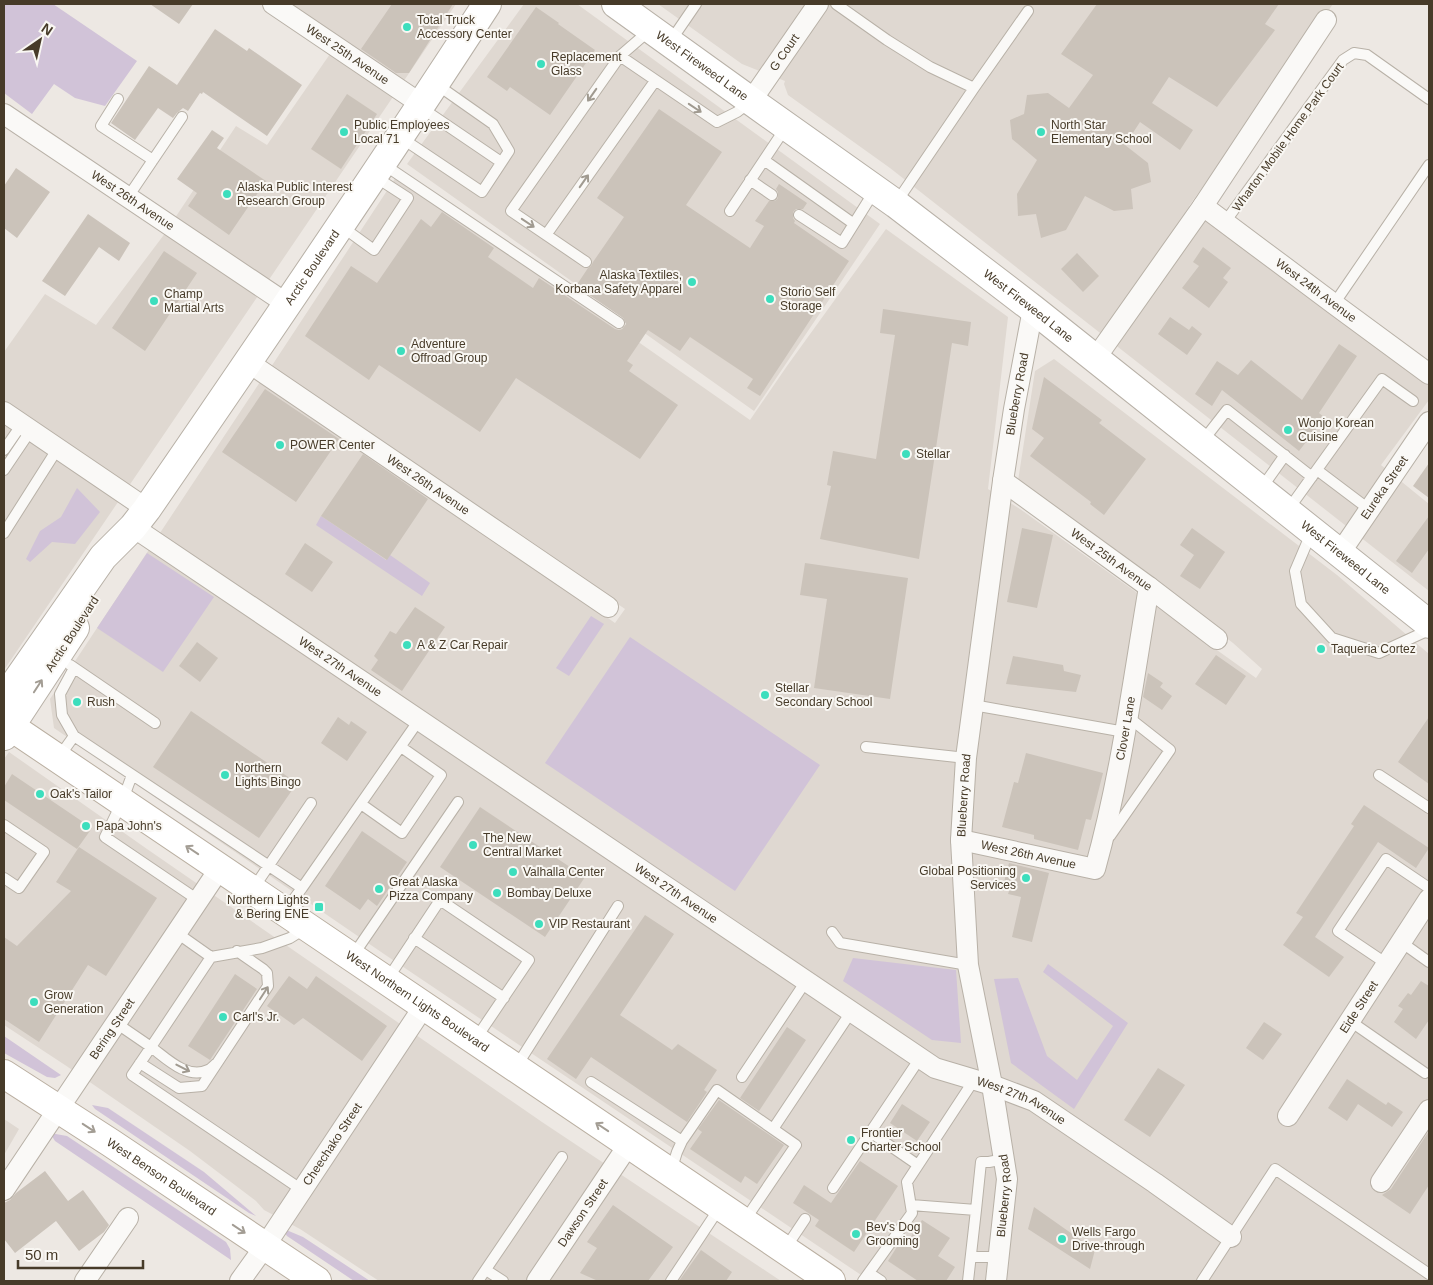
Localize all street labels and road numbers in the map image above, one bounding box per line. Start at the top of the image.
street label: West 25th Avenue [303,21,392,88]
street label: West Fireweed Lane [653,28,751,104]
street label: G Court [767,31,803,74]
street label: Wharton Mobile Home Park Court [1229,60,1347,214]
street label: West 26th Avenue [88,168,177,233]
street label: Arctic Boulevard [282,227,343,308]
street label: West 24th Avenue [1273,256,1359,325]
street label: West Fireweed Lane [981,267,1076,345]
street label: Blueberry Road [1003,352,1032,436]
street label: West 26th Avenue [384,452,473,518]
street label: Eureka Street [1358,453,1411,522]
street label: West Fireweed Lane [1298,518,1393,597]
street label: West 25th Avenue [1068,526,1155,594]
street label: Arctic Boulevard [42,594,102,674]
street label: West 27th Avenue [296,634,385,700]
street label: Clover Lane [1113,695,1138,762]
street label: Blueberry Road [954,753,974,838]
street label: West 26th Avenue [980,837,1078,872]
street label: West 27th Avenue [632,860,720,926]
street label: West Northern Lights Boulevard [343,948,492,1055]
street label: Eide Street [1337,978,1381,1036]
street label: Bering Street [87,995,138,1062]
street label: West 27th Avenue [975,1074,1069,1128]
street label: Cheechako Street [300,1100,365,1188]
street label: West Benson Boulevard [104,1135,219,1218]
street label: Blueberry Road [994,1153,1014,1238]
street label: Dawson Street [555,1176,611,1250]

